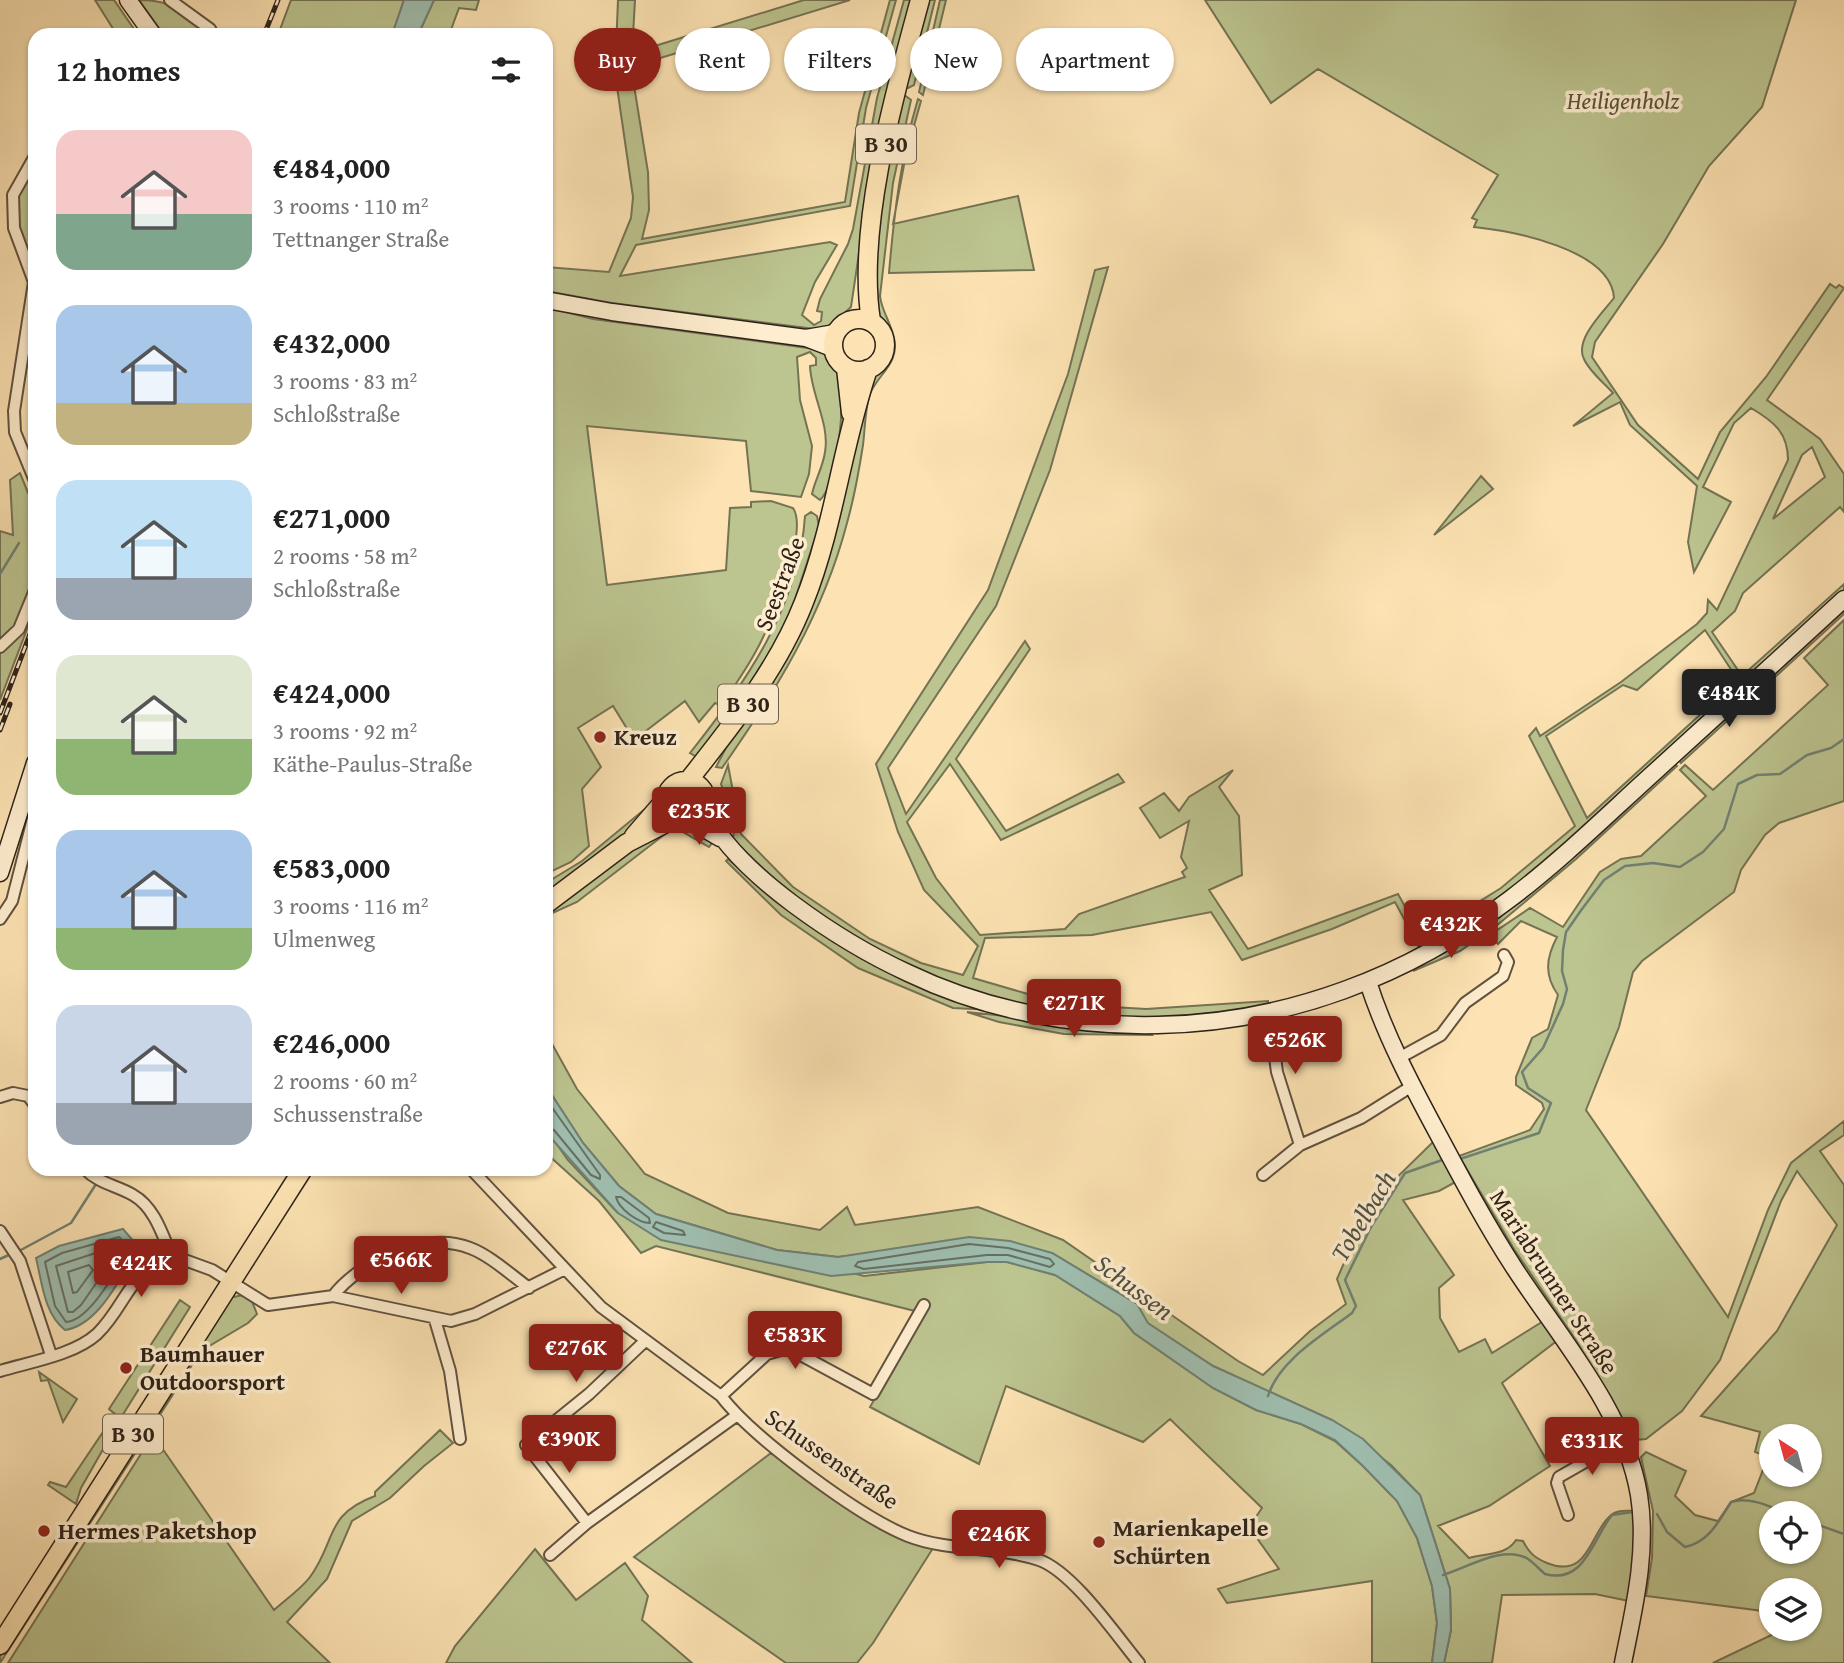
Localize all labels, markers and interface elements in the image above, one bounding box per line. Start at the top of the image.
chip: Buy [574,28,661,91]
chip: Rent [675,28,770,91]
chip: Filters [784,28,896,91]
chip: New [910,28,1002,91]
chip: Apartment [1016,28,1174,91]
text: 12 homes [56,48,181,92]
icon: filters [487,51,525,89]
park label: Heiligenholz [1566,83,1680,118]
road number: B 30 [856,125,916,164]
text: €484,000 [273,145,390,189]
icon: home [112,158,196,242]
text: 3 rooms · 110 m² [273,189,428,222]
text: Tettnanger Straße [273,222,449,255]
text: €432,000 [273,320,390,364]
icon: home [112,333,196,417]
text: 3 rooms · 83 m² [273,364,417,397]
text: Schloßstraße [273,397,400,430]
text: €271,000 [273,495,390,539]
icon: home [112,508,196,592]
street label: Seestraße [746,532,814,636]
text: 2 rooms · 58 m² [273,539,417,572]
text: Schloßstraße [273,572,400,605]
text: €424,000 [273,670,390,714]
pin: €484K [1680,670,1778,729]
text: €484K [1698,675,1760,708]
icon: home [112,683,196,767]
road number: B 30 [718,684,778,724]
text: 3 rooms · 92 m² [273,714,417,747]
place label: Kreuz [614,719,677,754]
marker: Kreuz [592,729,608,745]
text: Käthe-Paulus-Straße [273,747,473,780]
pin: €235K [650,788,748,847]
text: €235K [668,793,730,826]
text: €583,000 [273,845,390,889]
icon: home [112,858,196,942]
text: 3 rooms · 116 m² [273,889,428,922]
pin: €432K [1402,900,1500,960]
text: €432K [1420,906,1482,939]
text: Ulmenweg [273,922,375,955]
pin: €271K [1025,979,1123,1039]
text: €271K [1043,985,1105,1018]
pin: €526K [1246,1016,1344,1076]
text: €246,000 [273,1020,390,1064]
text: €526K [1264,1022,1326,1055]
icon: home [112,1033,196,1117]
text: 2 rooms · 60 m² [273,1064,417,1097]
text: Schussenstraße [273,1097,423,1130]
water label: Tobelbach [1320,1162,1405,1269]
street label: Mariabrunner Straße [1481,1182,1627,1381]
pin: €566K [352,1236,450,1296]
pin: €424K [92,1240,190,1299]
text: €566K [370,1242,432,1275]
water label: Schussen [1086,1244,1182,1329]
text: €424K [110,1245,172,1278]
pin: €583K [746,1312,844,1371]
text: €583K [764,1317,826,1350]
pin: €276K [527,1324,625,1384]
text: €276K [545,1330,607,1363]
place label: Baumhauer Outdoorsport [140,1336,285,1399]
marker: Baumhauer Outdoorsport [118,1360,134,1376]
street label: Schussenstraße [758,1399,906,1518]
road number: B 30 [103,1414,163,1454]
pin: €390K [520,1416,618,1475]
pin: €331K [1543,1418,1641,1477]
text: €390K [538,1421,600,1454]
text: €331K [1561,1423,1623,1456]
north arrow [1759,1424,1822,1488]
map controls [1759,1424,1822,1641]
button: locate [1759,1501,1822,1564]
pin: €246K [950,1510,1048,1570]
place label: Marienkapelle Schürten [1113,1510,1269,1573]
place label: Hermes Paketshop [58,1513,257,1548]
text: €246K [968,1516,1030,1549]
marker: Hermes Paketshop [36,1523,52,1539]
marker: Marienkapelle Schürten [1091,1534,1107,1550]
button: layers [1759,1578,1822,1641]

